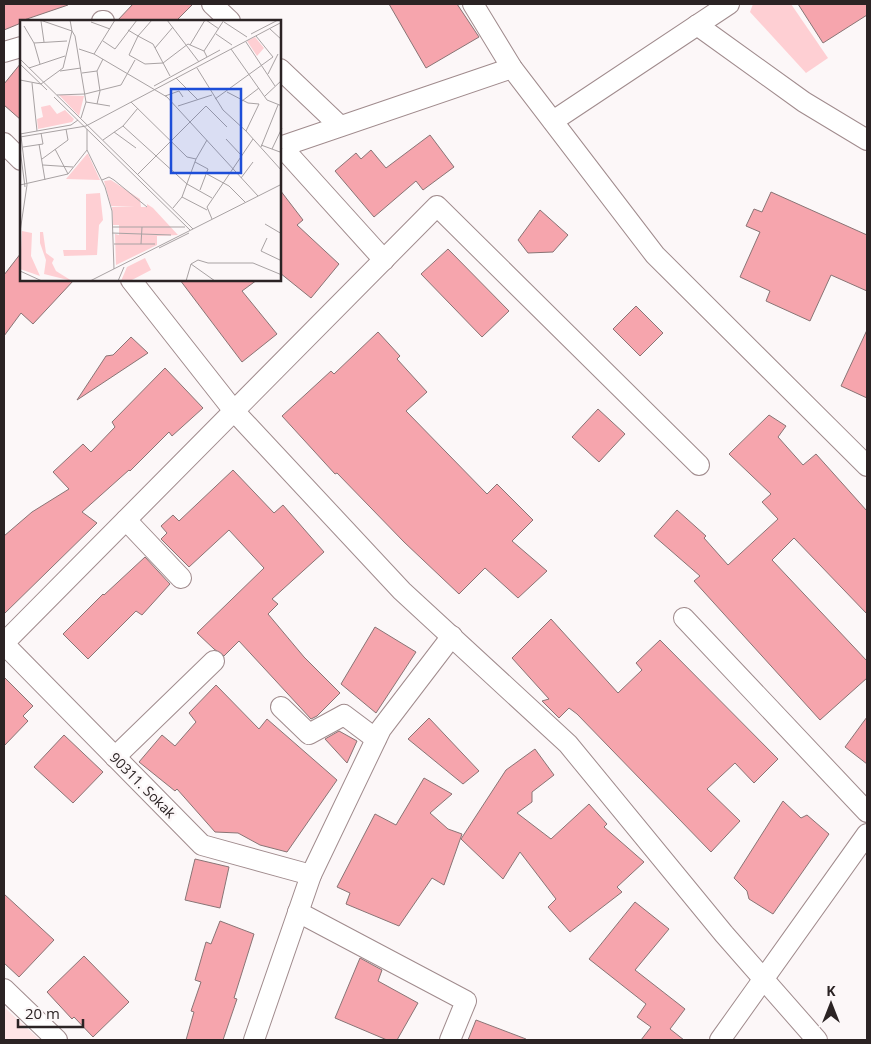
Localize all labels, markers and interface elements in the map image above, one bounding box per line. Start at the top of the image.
inset map [20,20,281,281]
street label: 90311. Sokak [106,748,181,823]
north arrow [806,979,856,1029]
text: K [826,981,836,1000]
scale bar [18,996,82,1028]
text: 20 m [25,1003,60,1023]

